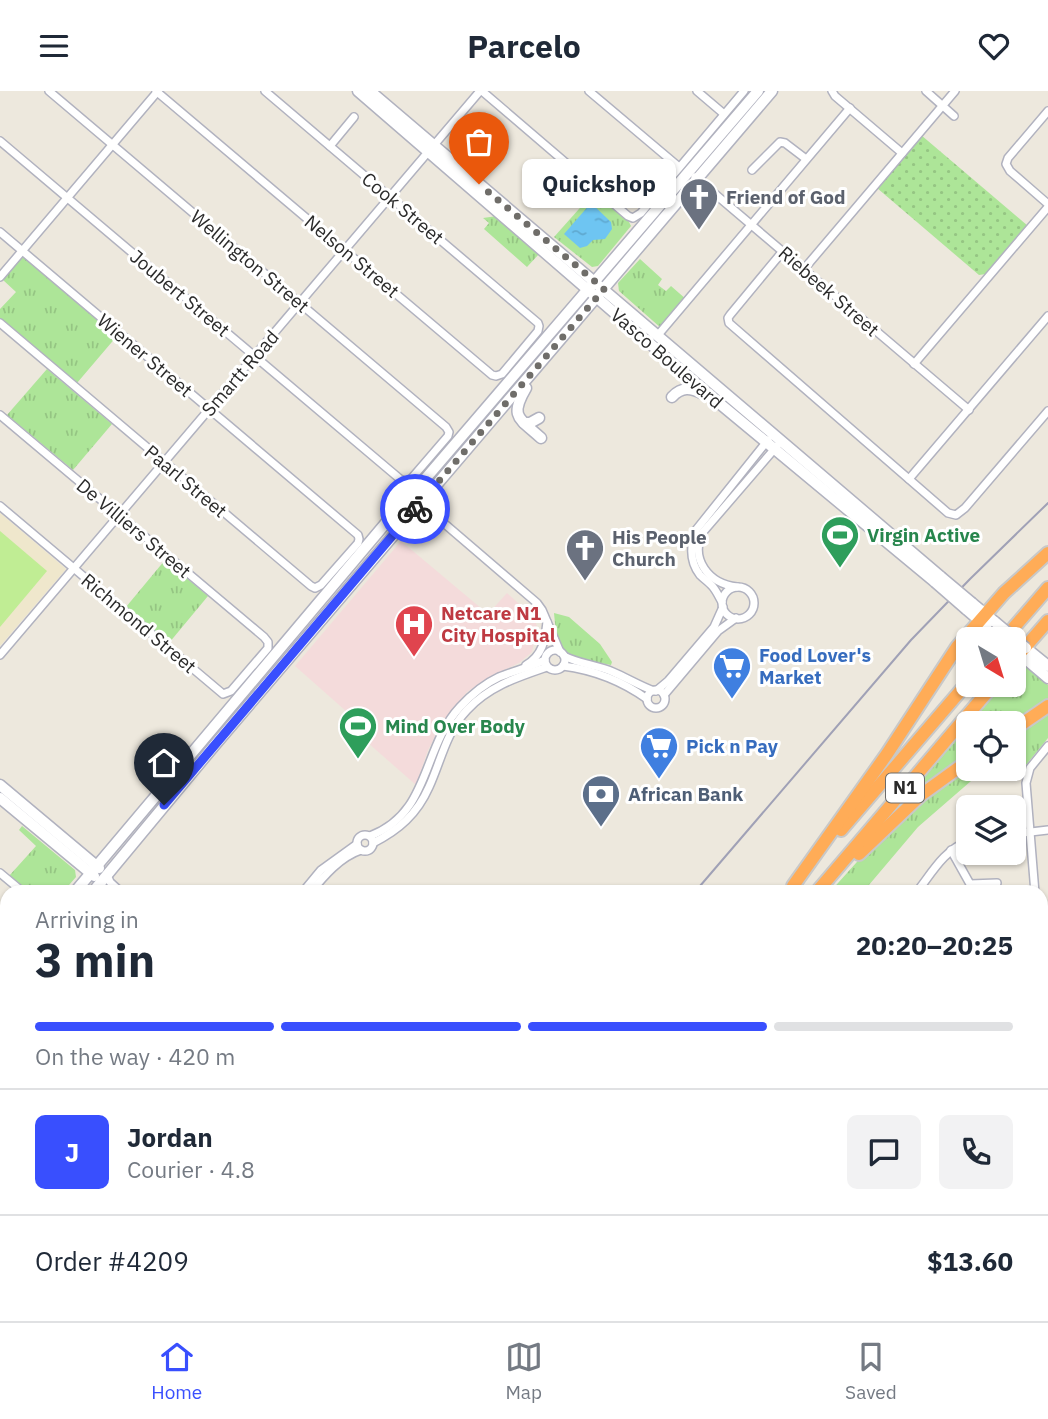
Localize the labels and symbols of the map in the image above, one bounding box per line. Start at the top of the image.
pin [449,112,509,184]
callout: Quickshop [521,159,675,209]
street label: Cook Street [357,167,449,249]
church icon: Friend of God [678,176,720,231]
place label: Friend of God [726,185,846,209]
street label: Wellington Street [186,204,314,318]
street label: Nelson Street [300,209,404,303]
street label: Riebeek Street [774,241,884,341]
street label: Joubert Street [125,244,235,342]
street label: Vasco Boulevard [606,303,728,413]
street label: Wiener Street [93,308,197,402]
street label: Smartt Road [196,325,284,421]
street label: Paarl Street [140,440,232,522]
street label: De Villiers Street [72,473,196,583]
courier [380,474,450,544]
sports icon: Virgin Active [819,514,861,569]
place label: Virgin Active [867,523,980,547]
place label: His People Church [612,525,707,571]
church icon: His People Church [564,527,606,582]
street label: Richmond Street [77,568,201,678]
place label: Netcare N1 City Hospital [441,601,556,647]
hospital icon: Netcare N1 City Hospital [393,603,435,658]
north arrow [956,627,1026,697]
place label: Food Lover's Market [759,643,871,689]
supermarket icon: Food Lover's Market [711,645,753,700]
sports icon: Mind Over Body [337,705,379,760]
place label: Mind Over Body [385,714,526,738]
supermarket icon: Pick n Pay [638,725,680,780]
pin [134,733,194,805]
place label: Pick n Pay [686,734,779,758]
bank icon: African Bank [580,773,622,828]
road number: N1 [886,773,924,803]
place label: African Bank [628,782,743,806]

